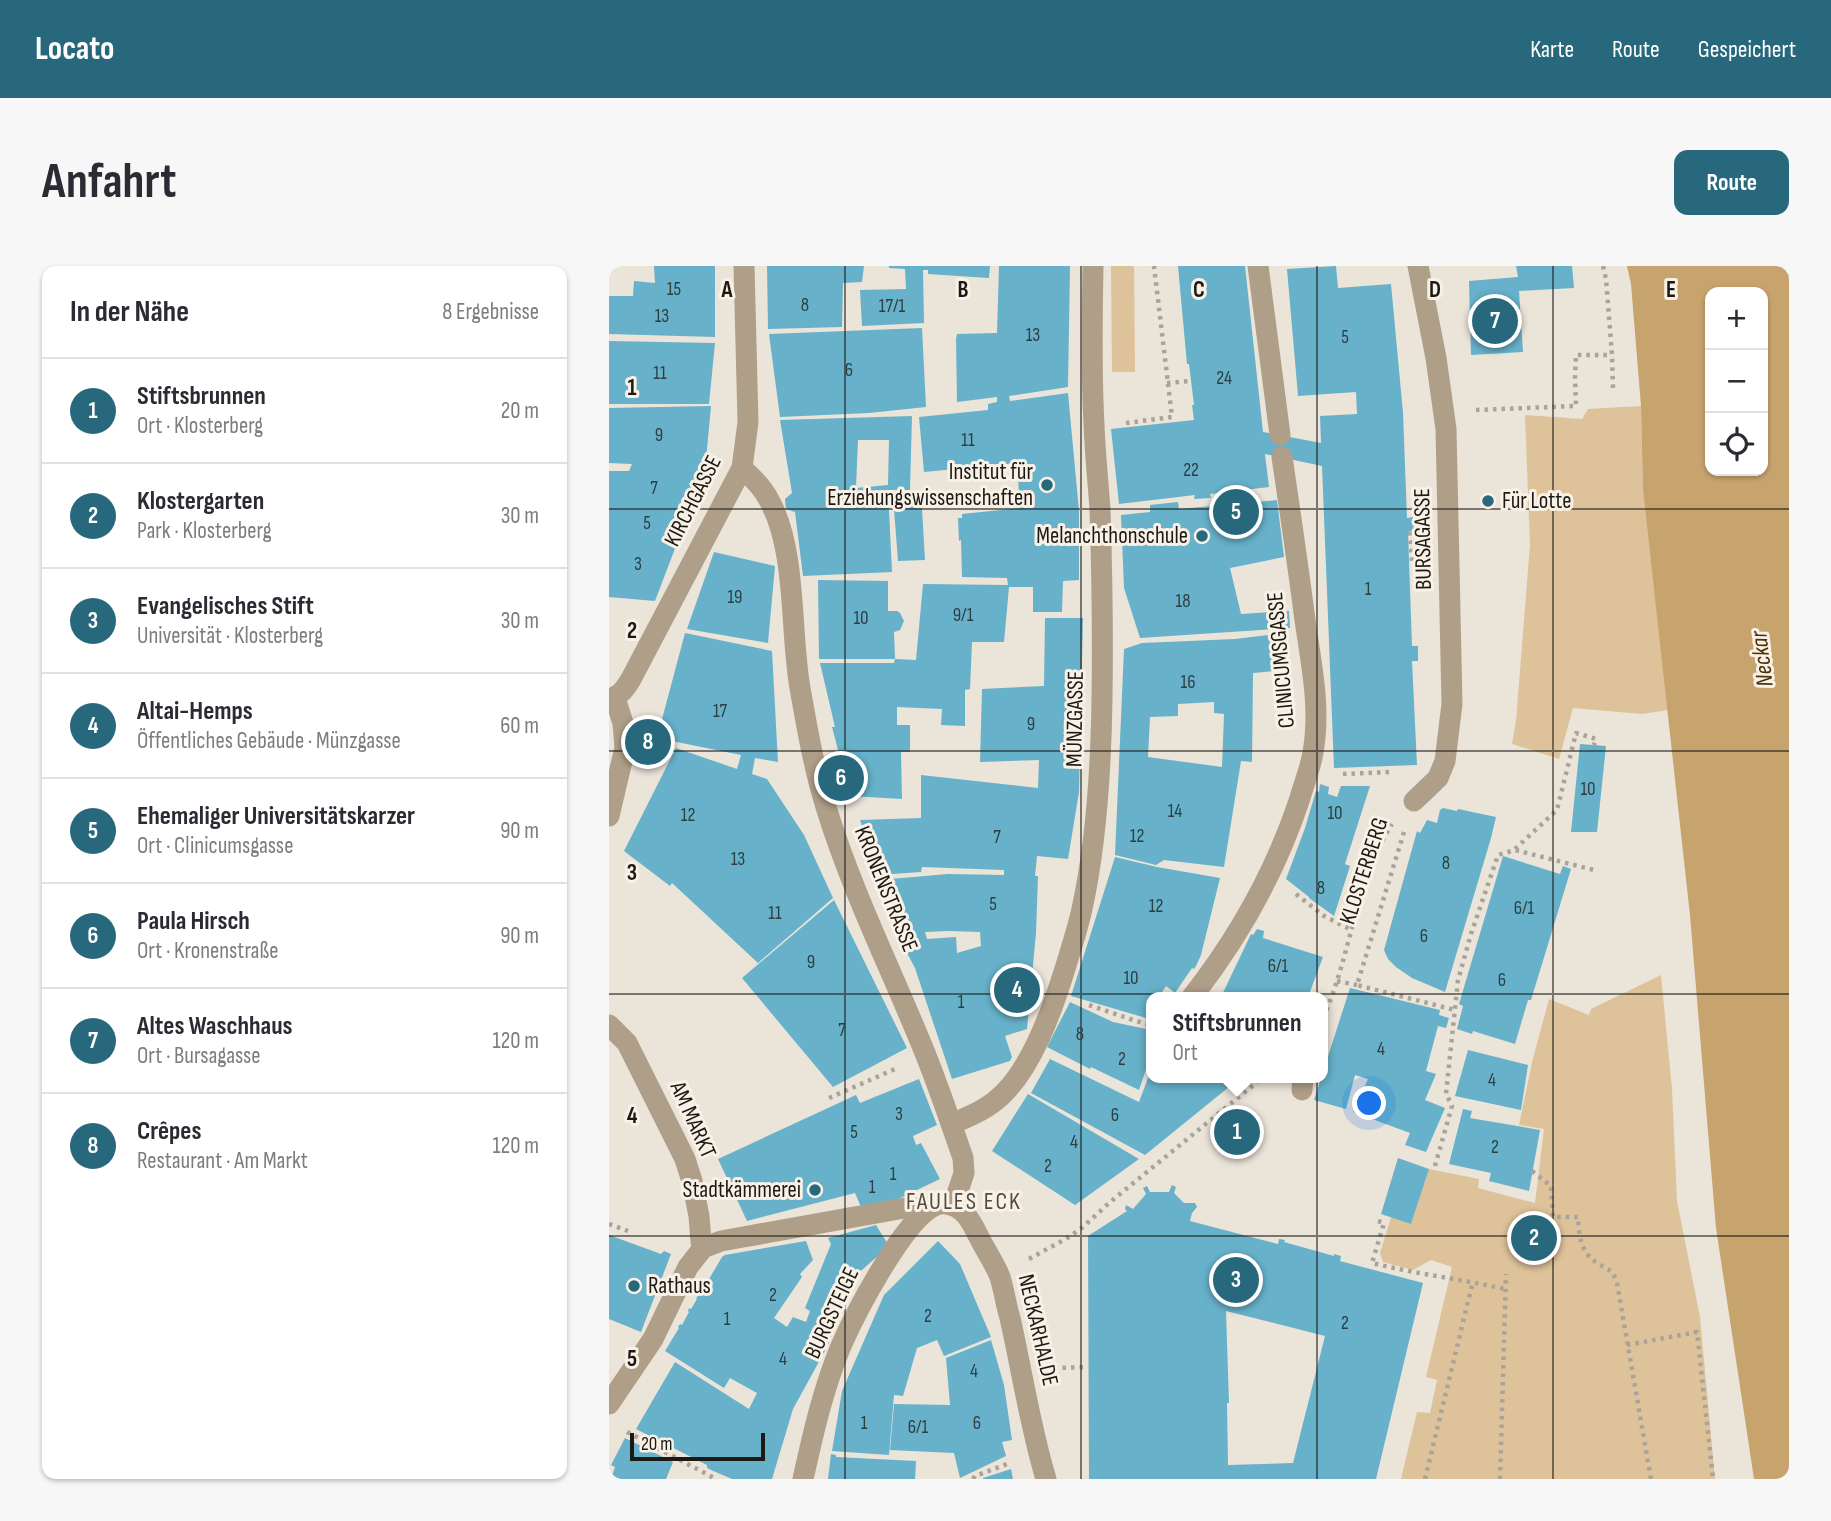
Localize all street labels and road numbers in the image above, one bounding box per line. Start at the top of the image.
street label: KIRCHGASSE [658,451,728,551]
street label: BURSAGASSE [1408,488,1438,590]
street label: CLINICUMSGASSE [1261,591,1301,729]
street label: MÜNZGASSE [1060,671,1090,767]
street label: KLOSTERBERG [1334,814,1394,928]
street label: KRONENSTRASSE [848,822,924,956]
street label: AM MARKT [663,1076,722,1163]
street label: BURGSTEIGE [799,1263,865,1363]
street label: NECKARHALDE [1012,1271,1064,1389]

